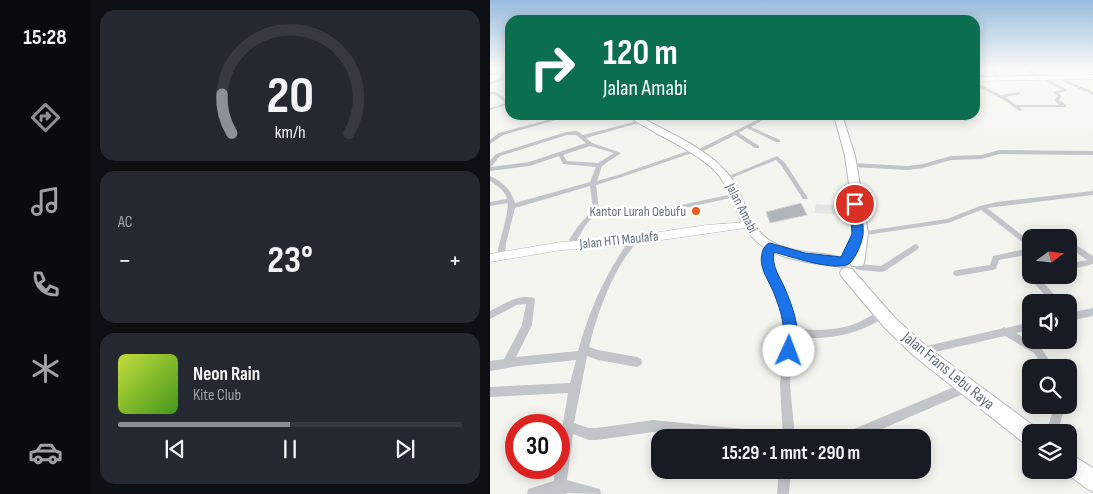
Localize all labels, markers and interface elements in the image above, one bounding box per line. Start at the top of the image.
text: 15:28 [23,24,67,51]
text: 120 m [603,32,678,75]
icon: right [520,35,585,100]
text: 20 [266,65,314,128]
text: Jalan Amabi [603,75,687,102]
icon: directions [28,100,63,135]
text: km/h [275,122,305,143]
street label: Jalan Amabi [722,179,762,236]
pin [834,183,876,225]
icon: music [28,184,63,219]
icon: arrive [841,190,869,218]
place label: Kantor Lurah Oebufu [590,203,686,220]
marker: Kantor Lurah Oebufu [690,205,702,217]
text: AC [118,213,132,232]
street label: Jalan HTI Maulafa [578,227,659,253]
north arrow [1022,229,1078,284]
map controls [1022,229,1077,479]
text: 23° [267,238,313,283]
text: − [118,244,132,277]
text: + [448,244,462,277]
icon: phone [28,267,63,302]
button: sound [1022,294,1077,349]
position arrow [762,324,814,376]
street label: Jalan Frans Lebu Raya [897,327,998,414]
icon: climate [28,351,63,386]
button: search [1022,359,1077,414]
text: Neon Rain [193,363,260,386]
text: Kite Club [193,386,241,405]
speed limit sign: 30 [505,414,570,479]
button: layers [1022,424,1077,479]
icon: car [28,435,63,470]
icon: previous [161,435,189,463]
icon: pause [276,435,304,463]
icon: next [391,435,419,463]
text: 15:29 · 1 mnt · 290 m [722,442,860,465]

